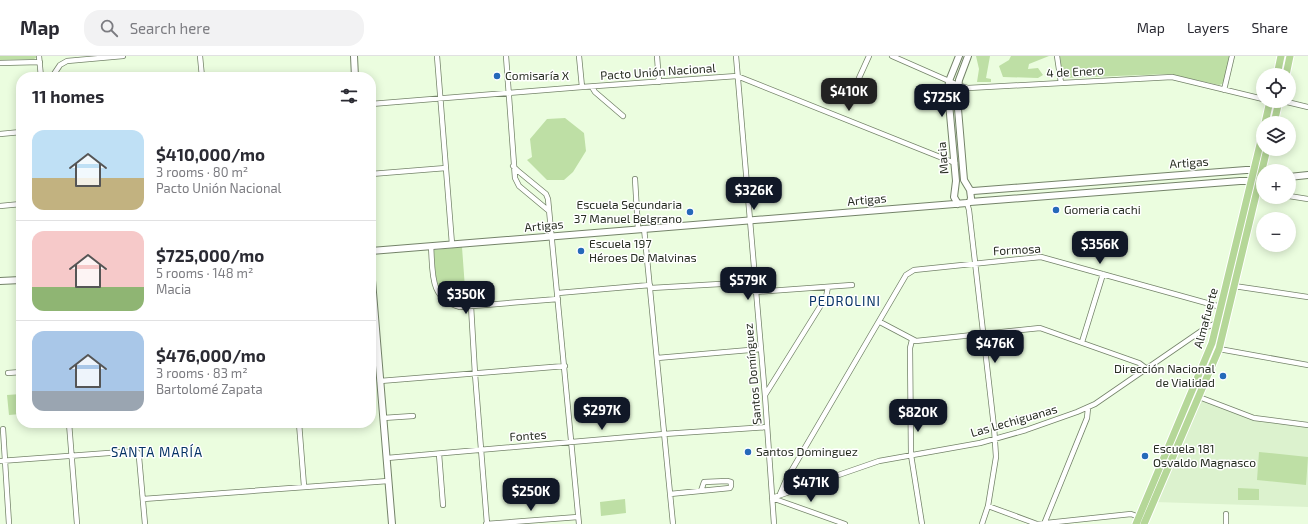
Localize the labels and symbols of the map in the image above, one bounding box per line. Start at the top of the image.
street label: Pacto Unión Nacional [600,60,717,82]
street label: 4 de Enero [1046,62,1104,80]
place label: Comisaría X [505,68,570,82]
marker: Comisaría X [492,71,502,81]
pin: $410K [821,78,877,112]
pin: $725K [914,84,970,118]
street label: Macia [934,141,950,175]
street label: Artigas [1169,154,1209,170]
pin: $326K [726,177,782,211]
street label: Artigas [847,190,887,208]
place label: Escuela Secundaria 37 Manuel Belgrano [574,197,682,225]
place label: Gomeria cachi [1064,202,1141,216]
marker: Gomeria cachi [1051,205,1061,215]
marker: Escuela Secundaria 37 Manuel Belgrano [685,207,695,217]
street label: Artigas [524,216,564,234]
pin: $356K [1072,231,1128,265]
place label: Escuela 197 Héroes De Malvinas [589,236,697,264]
street label: Formosa [993,241,1041,257]
marker: Escuela 197 Héroes De Malvinas [576,246,586,256]
pin: $579K [720,267,776,301]
pin: $350K [438,281,494,315]
street label: Almafuerte [1190,286,1220,349]
district label: PEDROLINI [809,293,881,309]
street label: Santos Domínguez [741,323,763,425]
pin: $476K [967,330,1023,364]
place label: Dirección Nacional de Vialidad [1114,361,1215,389]
marker: Dirección Nacional de Vialidad [1218,371,1228,381]
pin: $297K [574,397,630,431]
pin: $820K [890,399,946,433]
street label: Las Lechiguanas [969,401,1059,439]
street label: Fontes [509,427,547,443]
place label: Escuela 181 Osvaldo Magnasco [1153,441,1256,469]
district label: SANTA MARÍA [111,443,203,460]
place label: Santos Dominguez [756,444,858,458]
marker: Santos Dominguez [743,447,753,457]
marker: Escuela 181 Osvaldo Magnasco [1140,451,1150,461]
pin: $471K [783,469,839,503]
pin: $250K [503,478,559,512]

